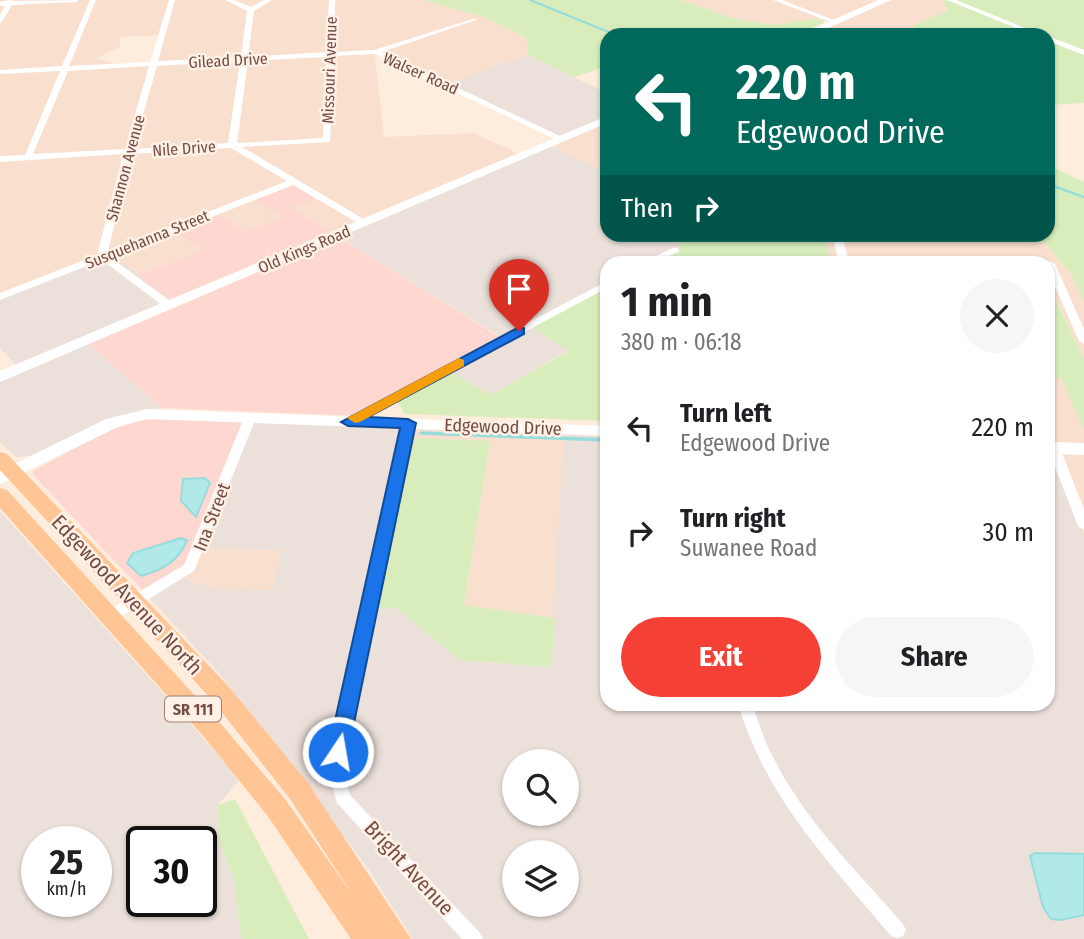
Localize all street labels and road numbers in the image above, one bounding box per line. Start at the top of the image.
street label: Missouri Avenue [318,16,341,124]
street label: Walser Road [380,48,462,99]
street label: Gilead Drive [188,49,268,72]
street label: Shannon Avenue [102,113,149,224]
street label: Nile Drive [152,137,216,160]
street label: Susquehanna Street [82,206,213,273]
street label: Old Kings Road [255,221,353,277]
street label: Edgewood Drive [444,414,562,440]
street label: Ina Street [189,480,235,554]
street label: Edgewood Avenue North [46,509,208,681]
road number: SR 111 [165,696,221,722]
street label: Bright Avenue [359,815,459,921]

